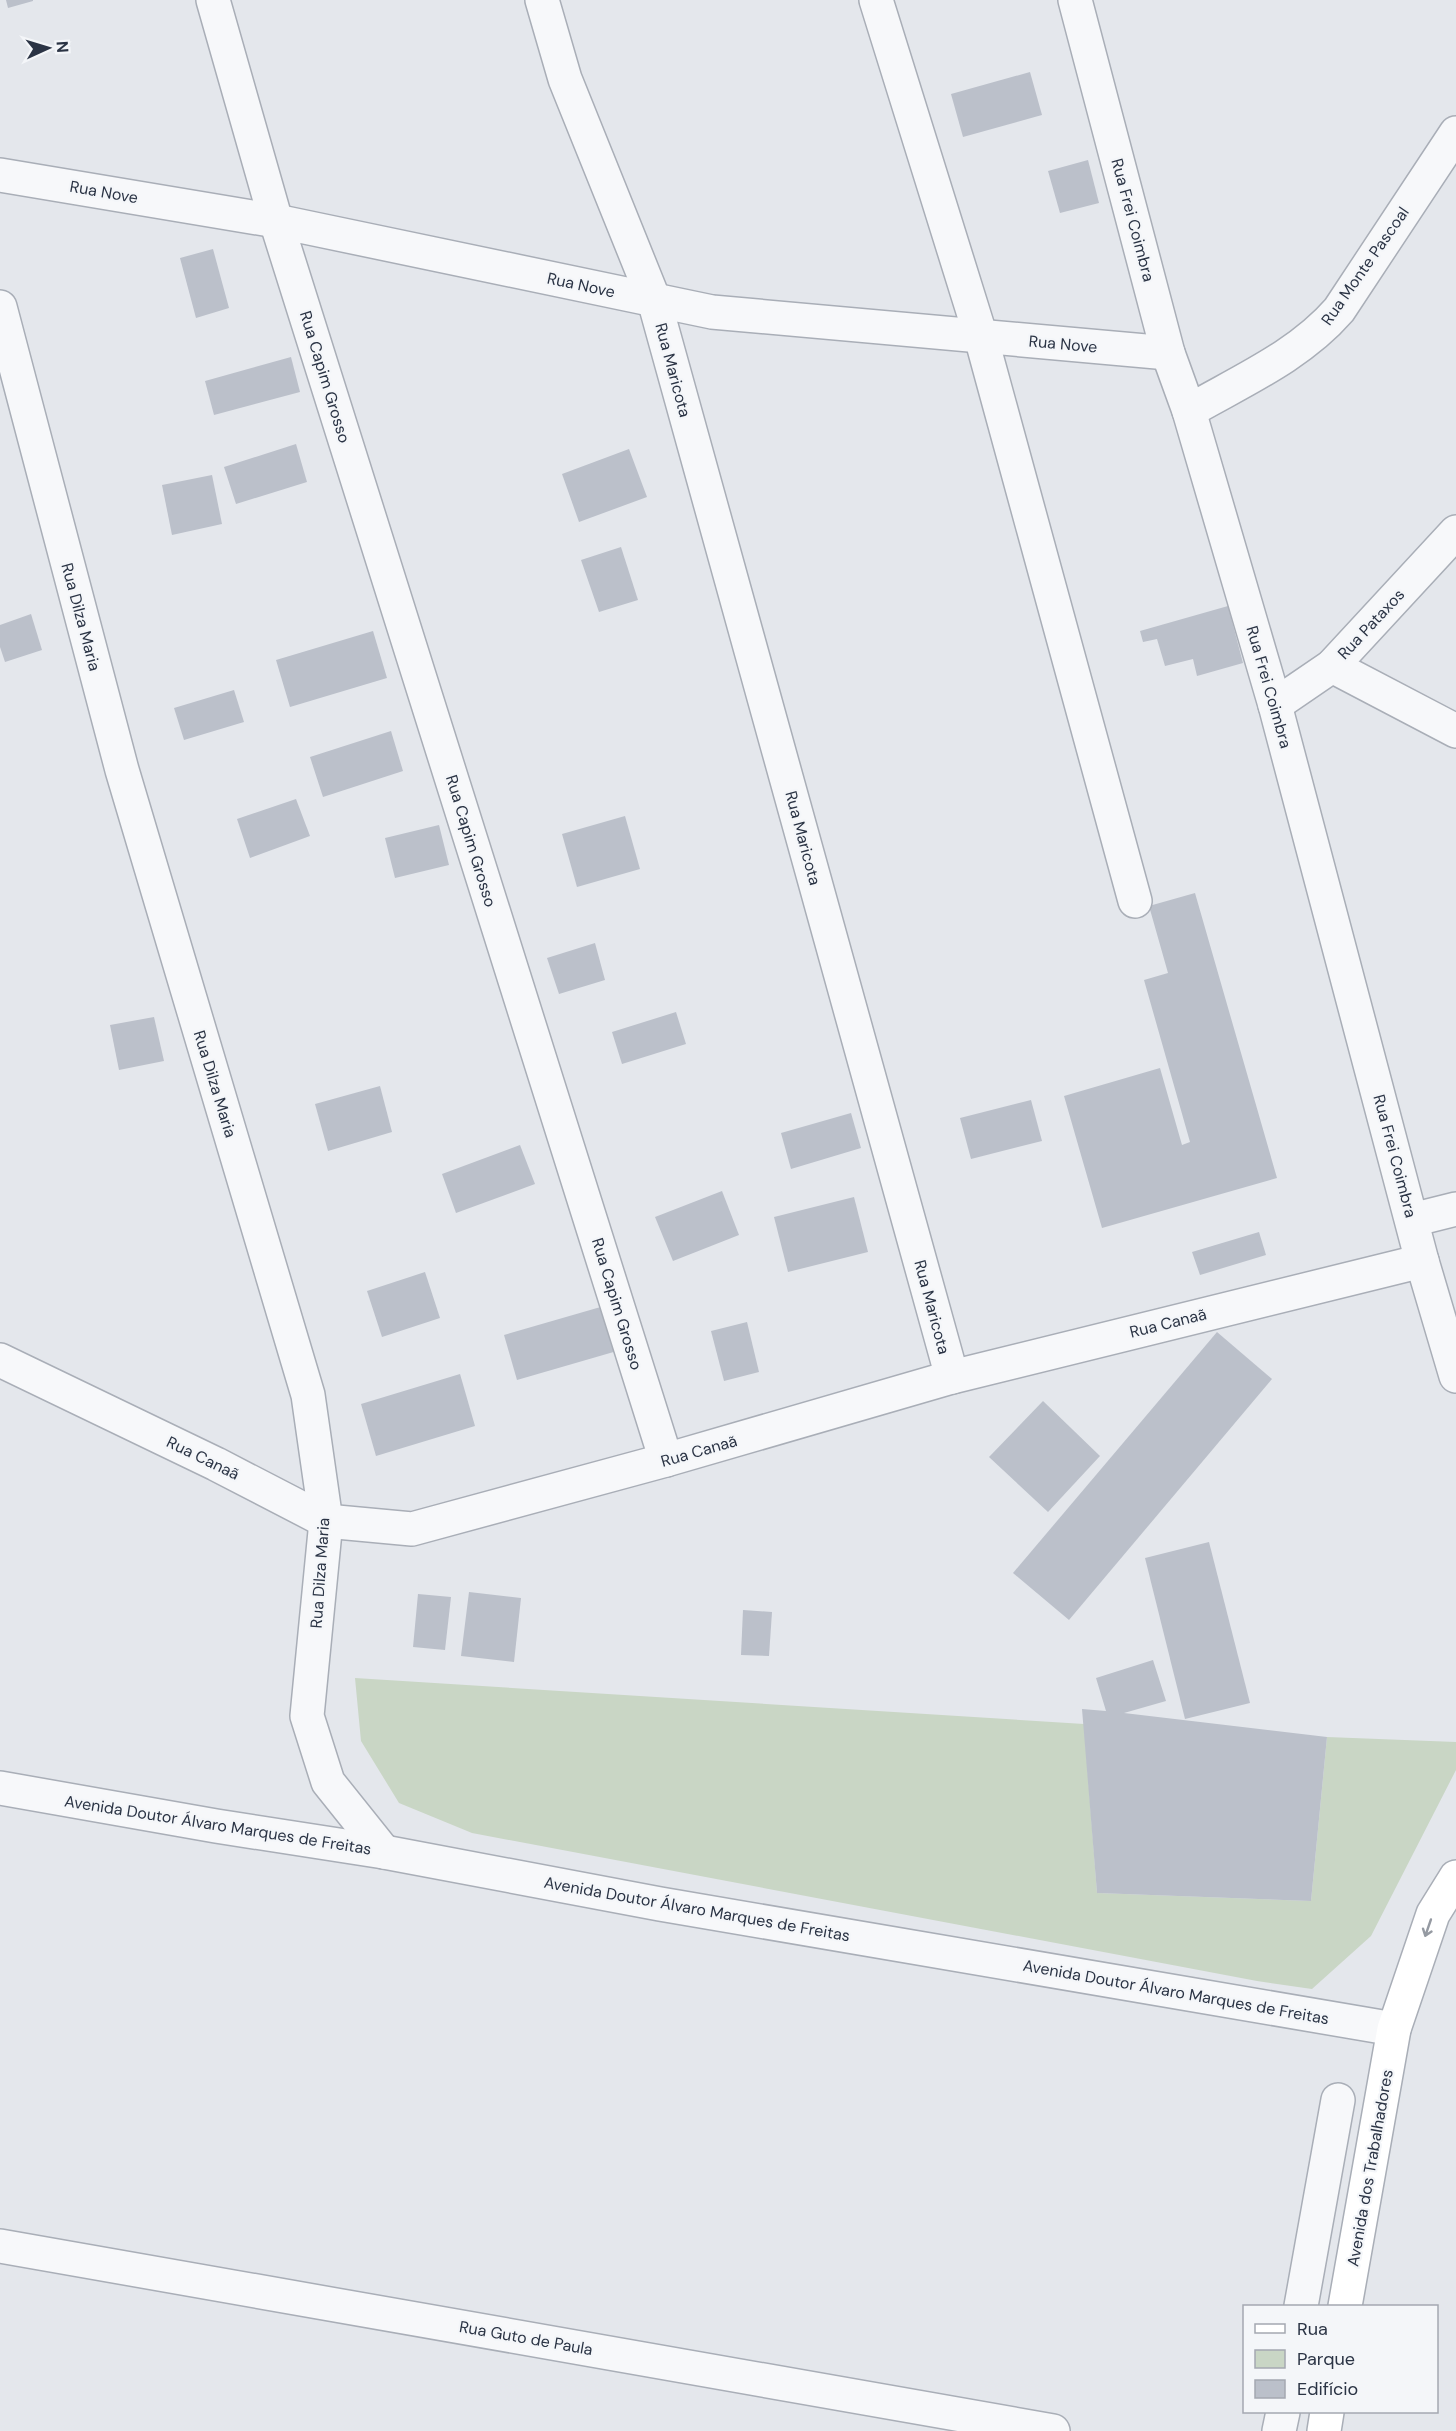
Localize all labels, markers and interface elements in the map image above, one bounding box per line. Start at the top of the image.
north arrow [18,18,78,78]
text: N [52,40,73,54]
street label: Rua Frei Coimbra [1106,156,1160,284]
street label: Rua Nove [68,176,140,208]
street label: Rua Monte Pascoal [1316,203,1414,329]
street label: Rua Nove [545,268,617,302]
street label: Rua Capim Grosso [295,308,355,446]
street label: Rua Maricota [650,321,696,419]
street label: Rua Nove [1028,331,1098,357]
street label: Rua Dilza Maria [56,561,106,673]
street label: Rua Pataxos [1333,584,1409,664]
street label: Rua Frei Coimbra [1241,623,1297,751]
street label: Rua Capim Grosso [441,772,501,910]
street label: Rua Maricota [780,789,826,887]
street label: Rua Dilza Maria [189,1028,241,1140]
street label: Rua Frei Coimbra [1368,1092,1422,1220]
street label: Rua Capim Grosso [587,1235,647,1373]
street label: Rua Maricota [909,1258,955,1356]
street label: Rua Canaã [1127,1303,1209,1343]
street label: Rua Canaã [658,1430,740,1472]
street label: Rua Canaã [163,1431,243,1485]
street label: Rua Dilza Maria [306,1517,334,1629]
street label: Avenida Doutor Álvaro Marques de Freitas [63,1790,373,1860]
street label: Avenida Doutor Álvaro Marques de Freitas [542,1872,852,1946]
one-way arrow [1422,1919,1433,1938]
street label: Avenida Doutor Álvaro Marques de Freitas [1021,1955,1331,2029]
street label: Avenida dos Trabalhadores [1342,2068,1398,2268]
legend [1243,2305,1438,2413]
street label: Rua Guto de Paula [458,2316,594,2360]
text: Rua [1297,2317,1328,2341]
text: Parque [1297,2347,1355,2371]
text: Edifício [1297,2377,1358,2401]

